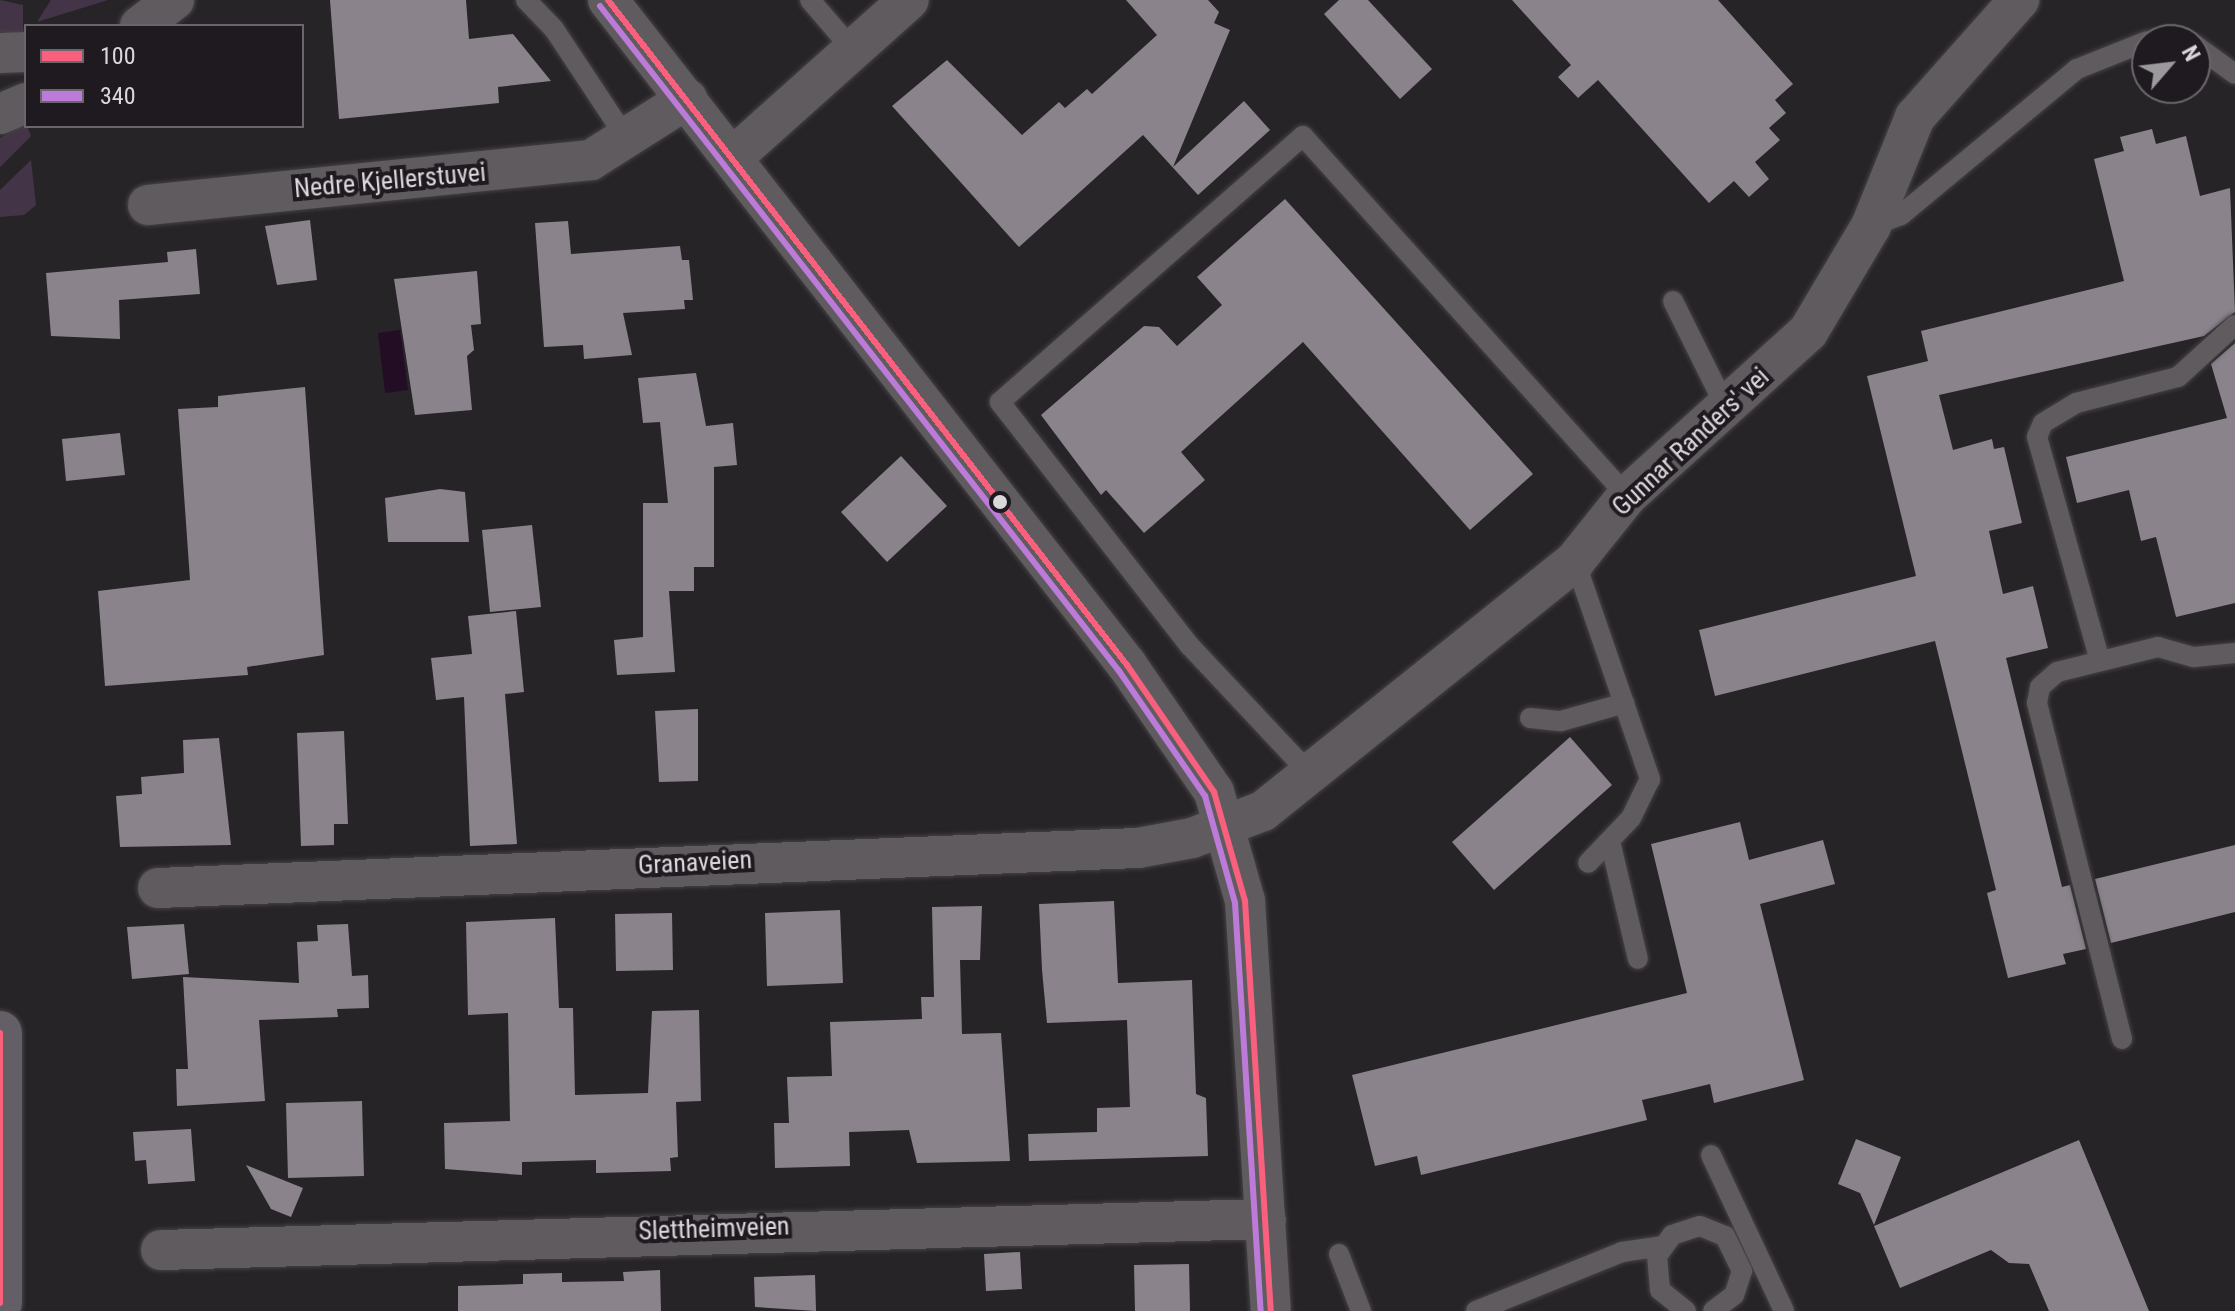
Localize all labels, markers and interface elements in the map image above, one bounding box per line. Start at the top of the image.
legend [24,24,304,128]
north arrow [2131,24,2211,104]
text: 100 [100,42,136,70]
text: N [2177,42,2205,65]
text: 340 [100,82,136,110]
street label: Nedre Kjellerstuvei [293,157,487,205]
street label: Gunnar Randers' vei [1606,361,1776,523]
unlabelled marker [992,494,1008,510]
street label: Granaveien [637,844,753,882]
street label: Slettheimveien [638,1211,790,1247]

